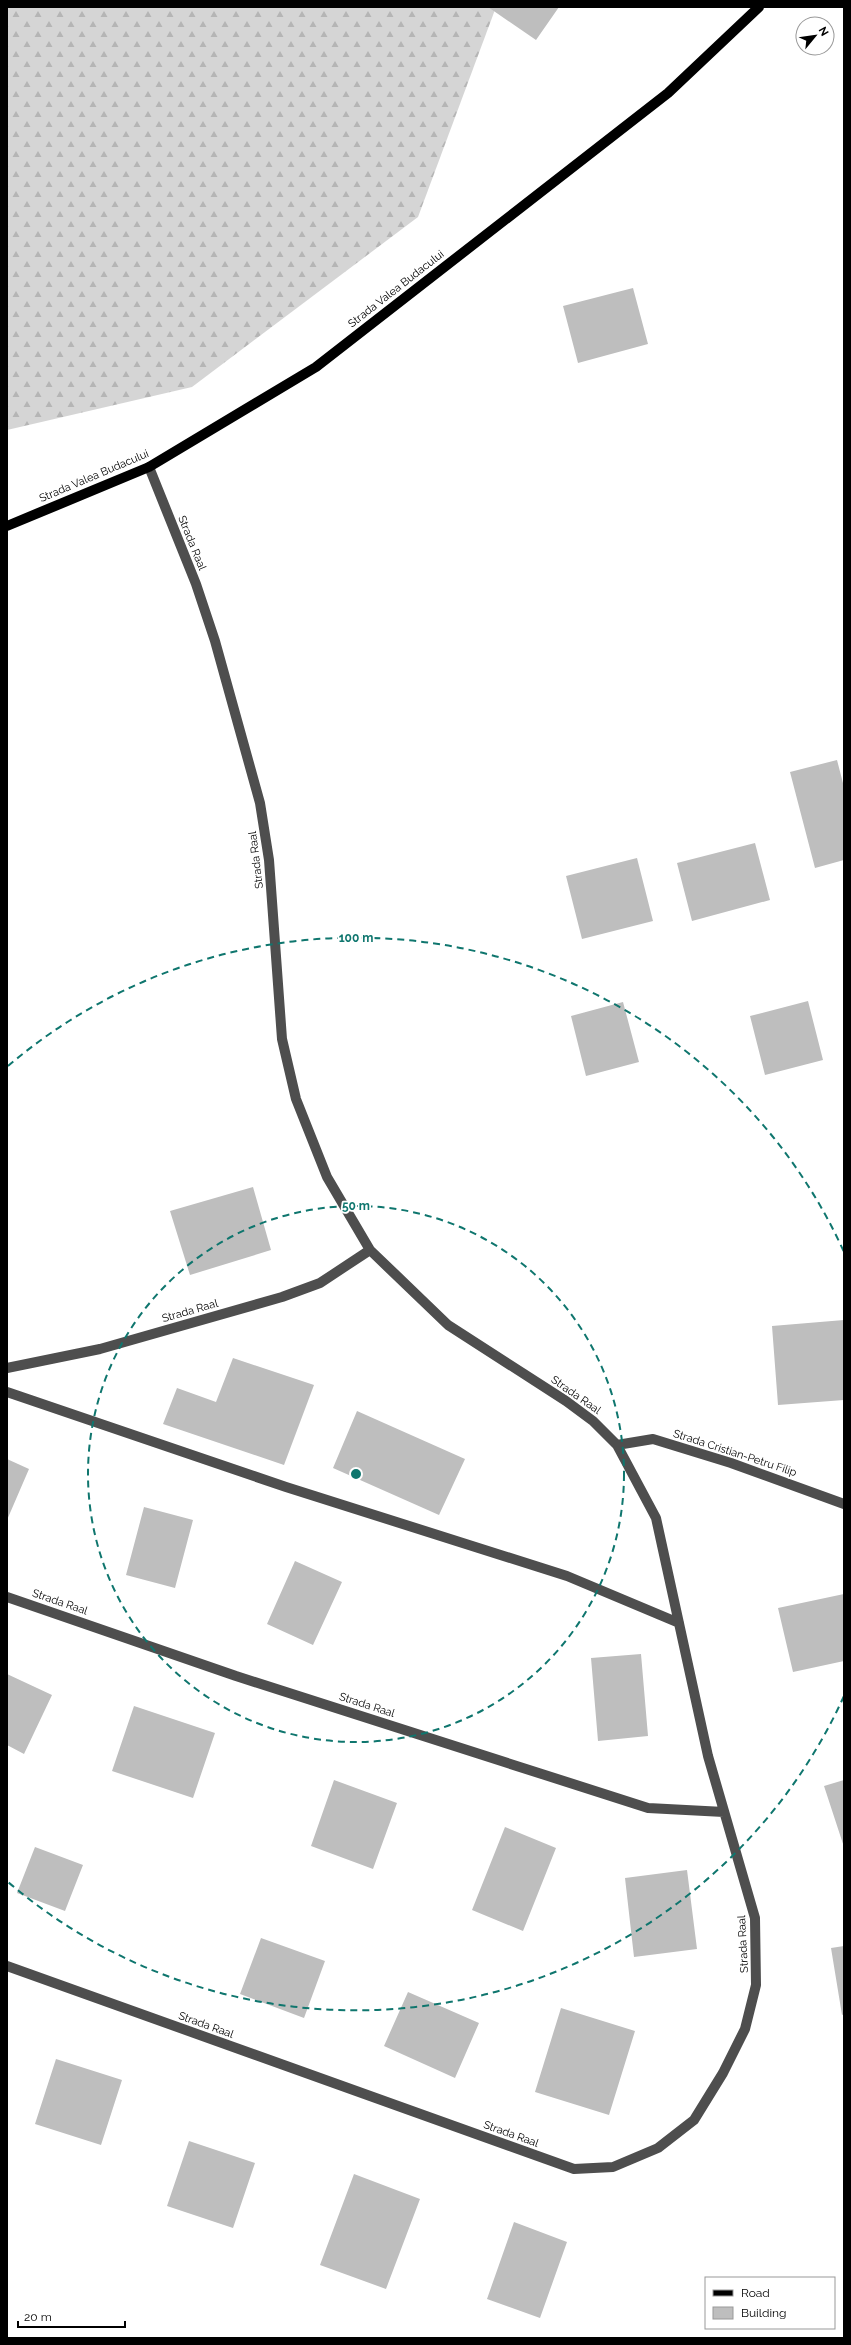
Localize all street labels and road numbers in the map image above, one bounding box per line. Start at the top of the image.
street label: Strada Valea Budacului [346,248,446,330]
street label: Strada Valea Budacului [37,447,151,505]
street label: Strada Raal [175,514,209,572]
street label: Strada Raal [246,831,266,889]
street label: Strada Raal [160,1297,220,1325]
street label: Strada Raal [549,1373,603,1417]
street label: Strada Cristian-Petru Filip [672,1427,799,1479]
street label: Strada Raal [31,1586,89,1618]
street label: Strada Raal [337,1690,397,1720]
street label: Strada Raal [735,1915,751,1973]
street label: Strada Raal [177,2009,235,2041]
street label: Strada Raal [482,2118,540,2150]

